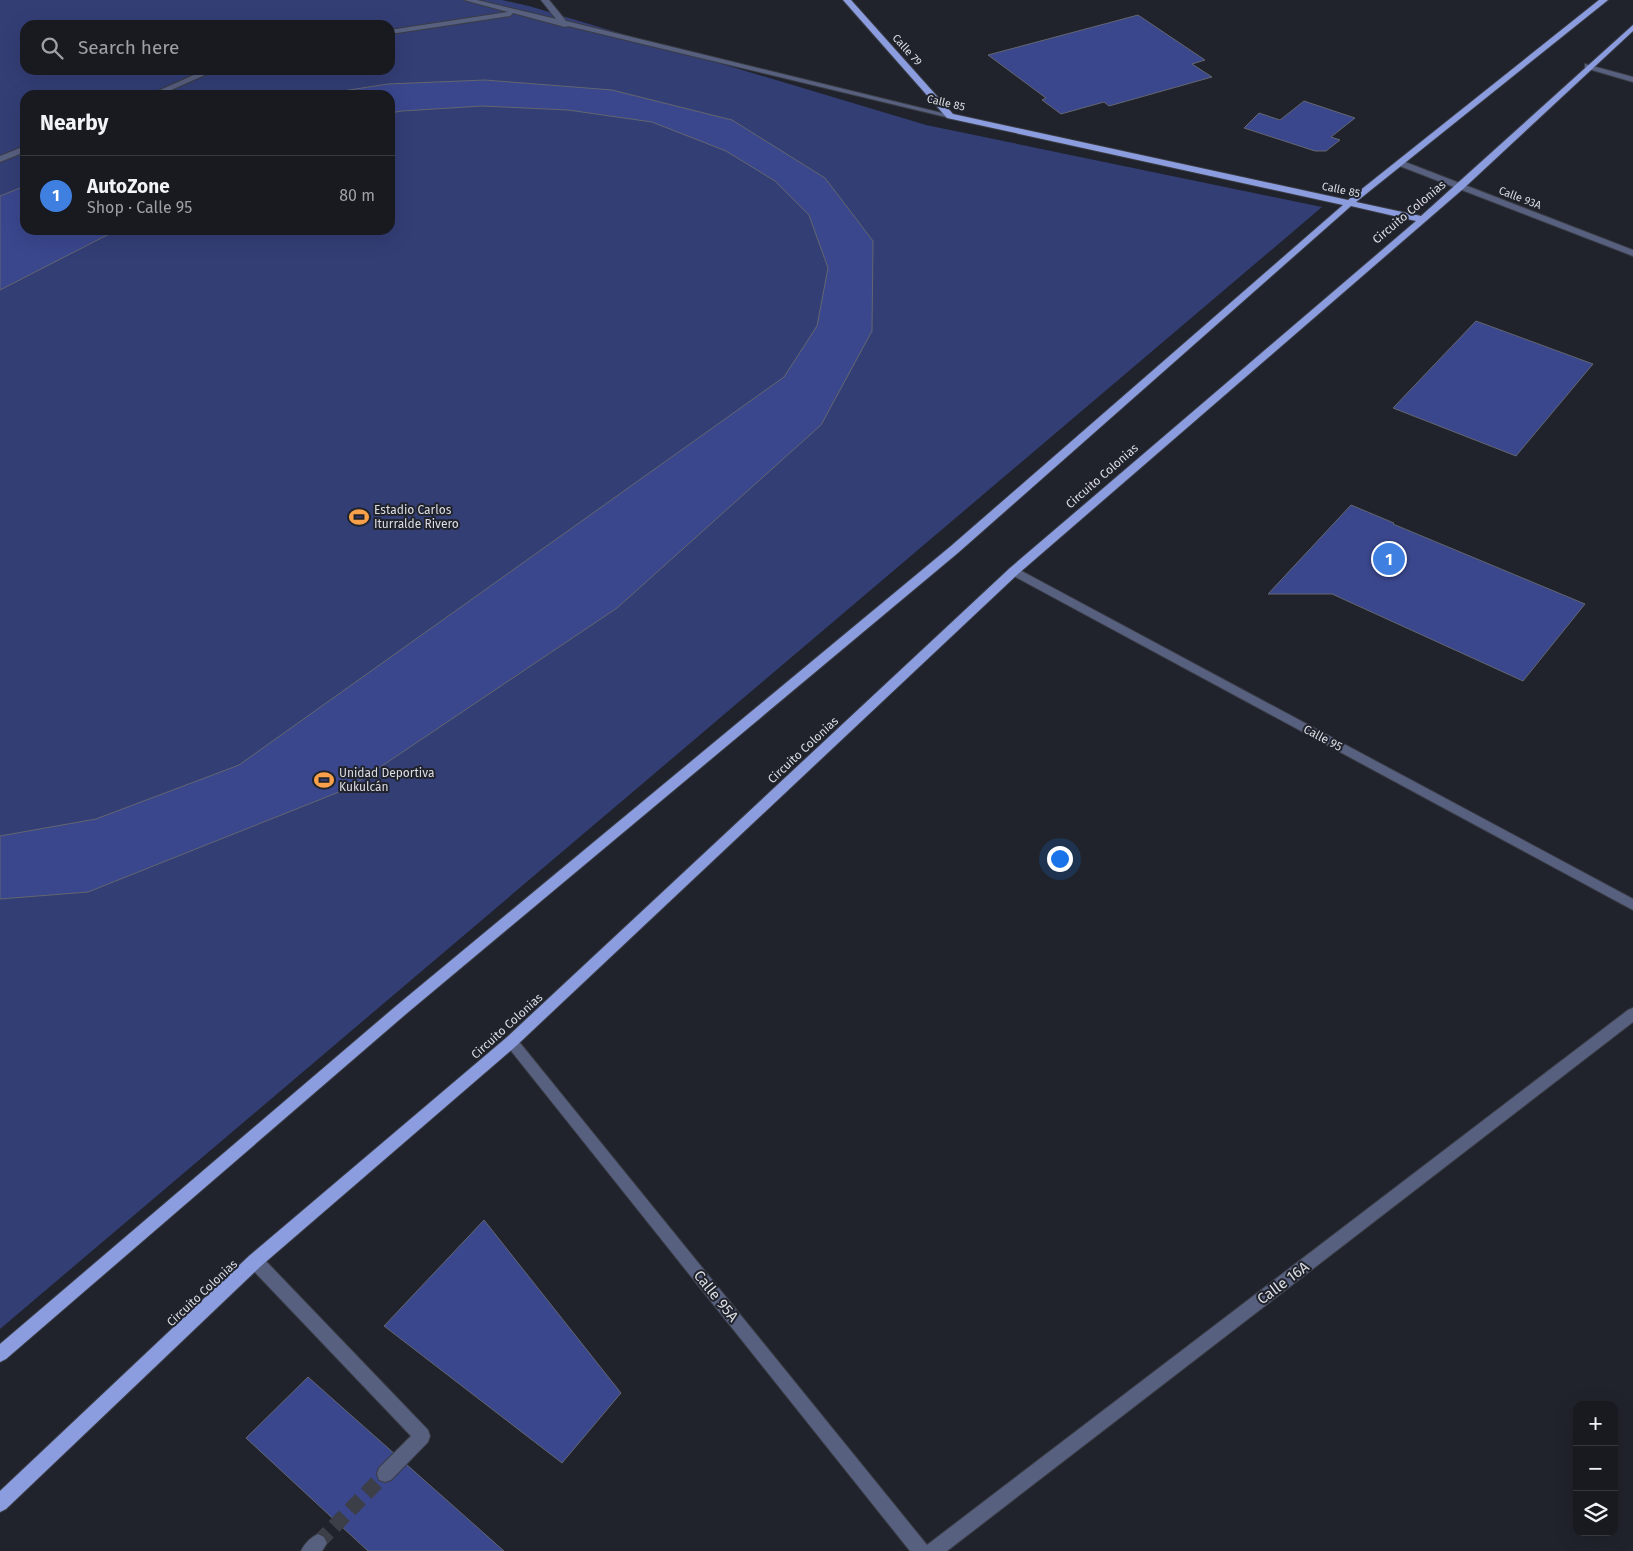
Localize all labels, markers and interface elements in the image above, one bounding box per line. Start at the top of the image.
search box [20,20,395,75]
street label: Calle 79 [890,32,925,69]
icon: search [38,34,66,62]
text: Search here [78,36,179,59]
street label: Calle 85 [926,92,967,114]
text: Nearby [40,110,108,136]
text: AutoZone [87,175,170,198]
street label: Circuito Colonias [1370,177,1449,247]
street label: Calle 85 [1321,180,1362,200]
street label: Calle 93A [1497,184,1544,212]
text: 1 [52,186,60,205]
text: 80 m [339,186,375,205]
text: Shop · Calle 95 [87,198,192,217]
street label: Circuito Colonias [1063,441,1141,511]
place label: Estadio Carlos Iturralde Rivero [374,503,459,531]
sports icon: Estadio Carlos Iturralde Rivero [348,506,370,528]
pin: 1 [1373,540,1405,578]
street label: Circuito Colonias [765,714,841,786]
street label: Calle 95 [1301,722,1345,754]
place label: Unidad Deportiva Kukulcán [339,766,434,794]
sports icon: Unidad Deportiva Kukulcán [313,769,335,791]
your location [1047,846,1073,872]
street label: Circuito Colonias [468,990,546,1062]
street label: Circuito Colonias [164,1257,240,1329]
street label: Calle 16A [1254,1257,1313,1308]
street label: Calle 95A [690,1267,742,1326]
map controls [1573,1401,1618,1536]
button: + [1573,1401,1618,1446]
button: − [1573,1446,1618,1491]
button: layers [1573,1491,1618,1536]

